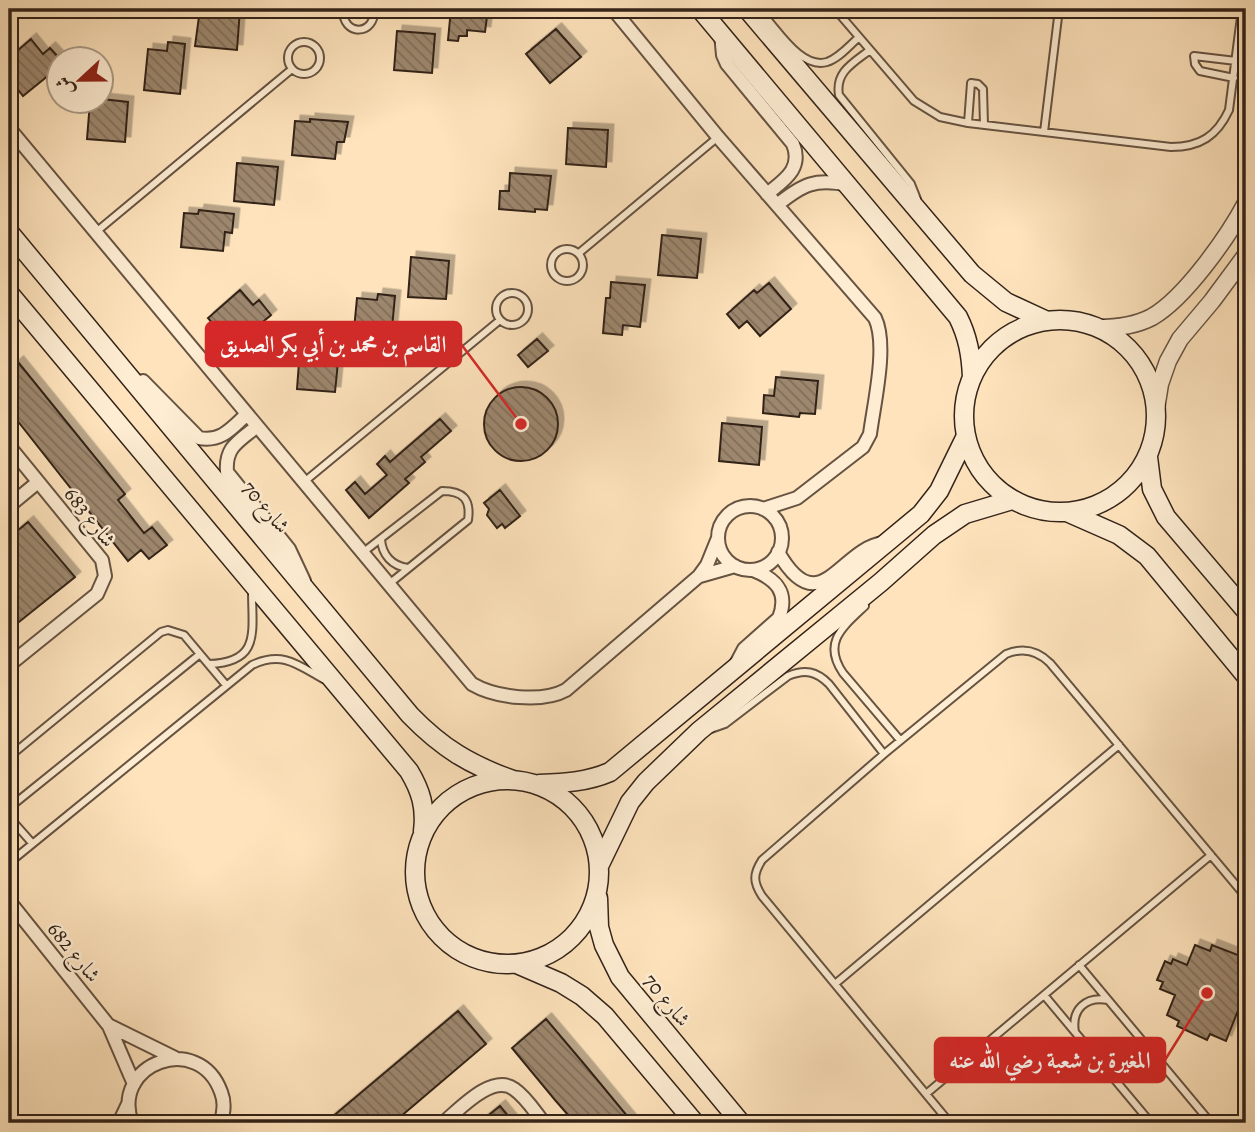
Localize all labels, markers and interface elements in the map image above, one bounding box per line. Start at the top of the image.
north arrow [46,46,116,116]
text: ش [50,72,81,100]
callout: القاسم بن محمد بن أبي بكر الصديق [206,322,461,366]
text: القاسم بن محمد بن أبي بكر الصديق [220,328,446,367]
street label: شارع 70 [233,475,296,542]
street label: شارع 683 [54,481,122,555]
street label: شارع 682 [38,916,107,991]
street label: شارع 70 [634,968,697,1035]
callout: المغيرة بن شعبة رضي الله عنه [935,1038,1165,1082]
text: المغيرة بن شعبة رضي الله عنه [949,1042,1151,1082]

